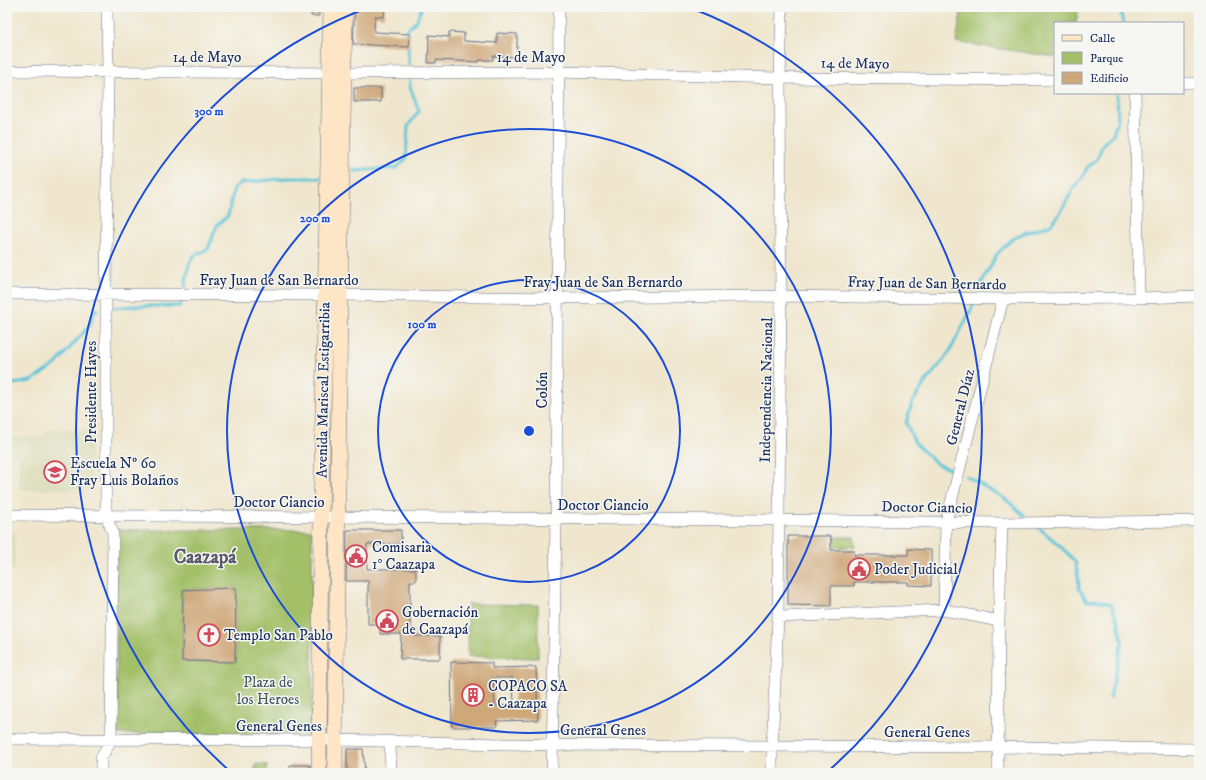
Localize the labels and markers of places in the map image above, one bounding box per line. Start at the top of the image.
centre of rings [522,424,536,438]
place label: Escuela Nº 60 Fray Luis Bolaños [70,454,179,490]
school or university icon: Escuela Nº 60 Fray Luis Bolaños [42,459,68,485]
place label: Comisaria 1° Caazapa [372,538,436,574]
public building icon: Comisaria 1° Caazapa [343,543,369,569]
public building icon: Poder Judicial [846,556,872,582]
place label: Poder Judicial [874,560,958,579]
place label: Gobernación de Caazapá [402,603,478,639]
public building icon: Gobernación de Caazapá [374,608,400,634]
church icon: Templo San Pablo [196,622,222,648]
place label: Templo San Pablo [224,626,333,645]
place label: COPACO SA - Caazapa [488,677,568,713]
building icon: COPACO SA - Caazapa [460,682,486,708]

